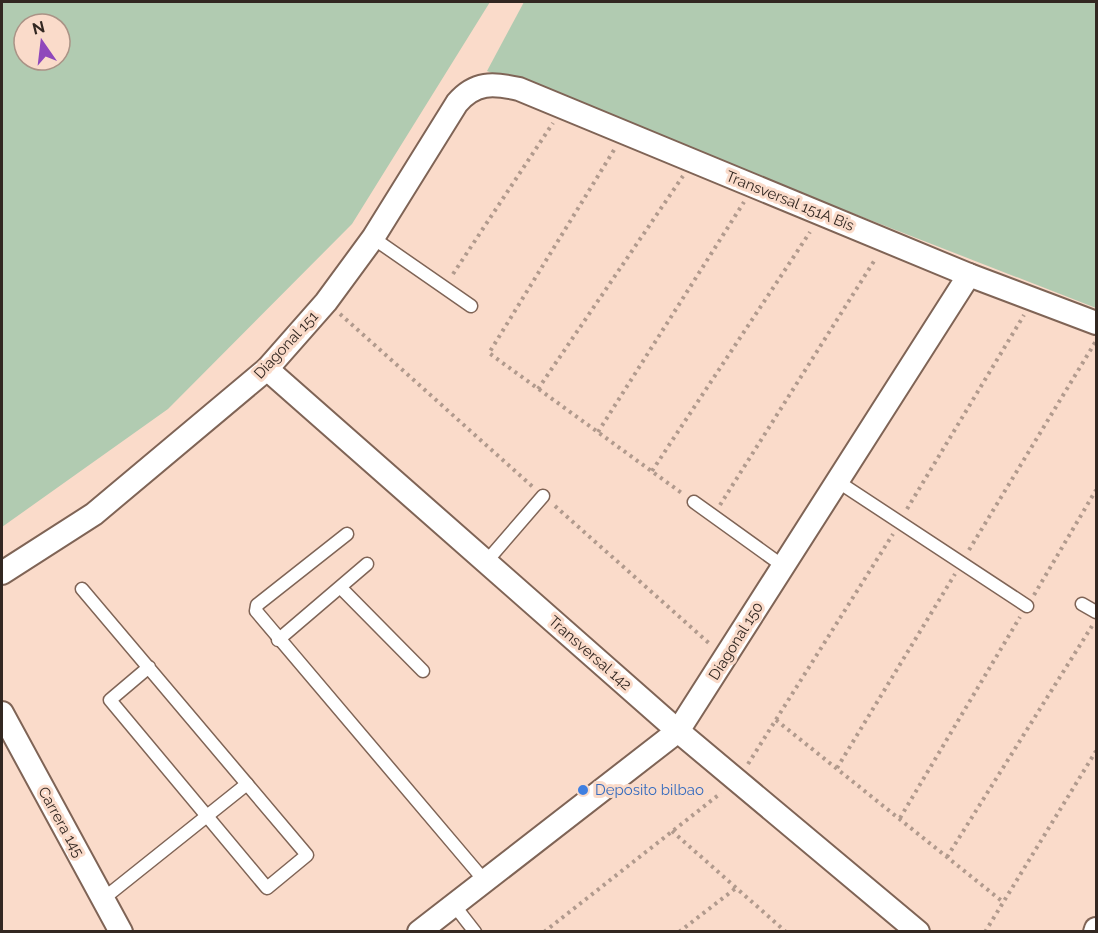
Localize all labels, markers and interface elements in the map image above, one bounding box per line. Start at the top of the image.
north arrow [12,12,72,72]
text: N [30,17,47,39]
street label: Transversal 151A Bis [723,167,857,235]
street label: Diagonal 151 [250,307,322,383]
street label: Diagonal 150 [705,599,767,683]
street label: Transversal 142 [545,612,635,694]
place label: Deposito bilbao [595,781,704,799]
marker: Deposito bilbao [576,783,590,797]
street label: Carrera 145 [34,784,88,860]

